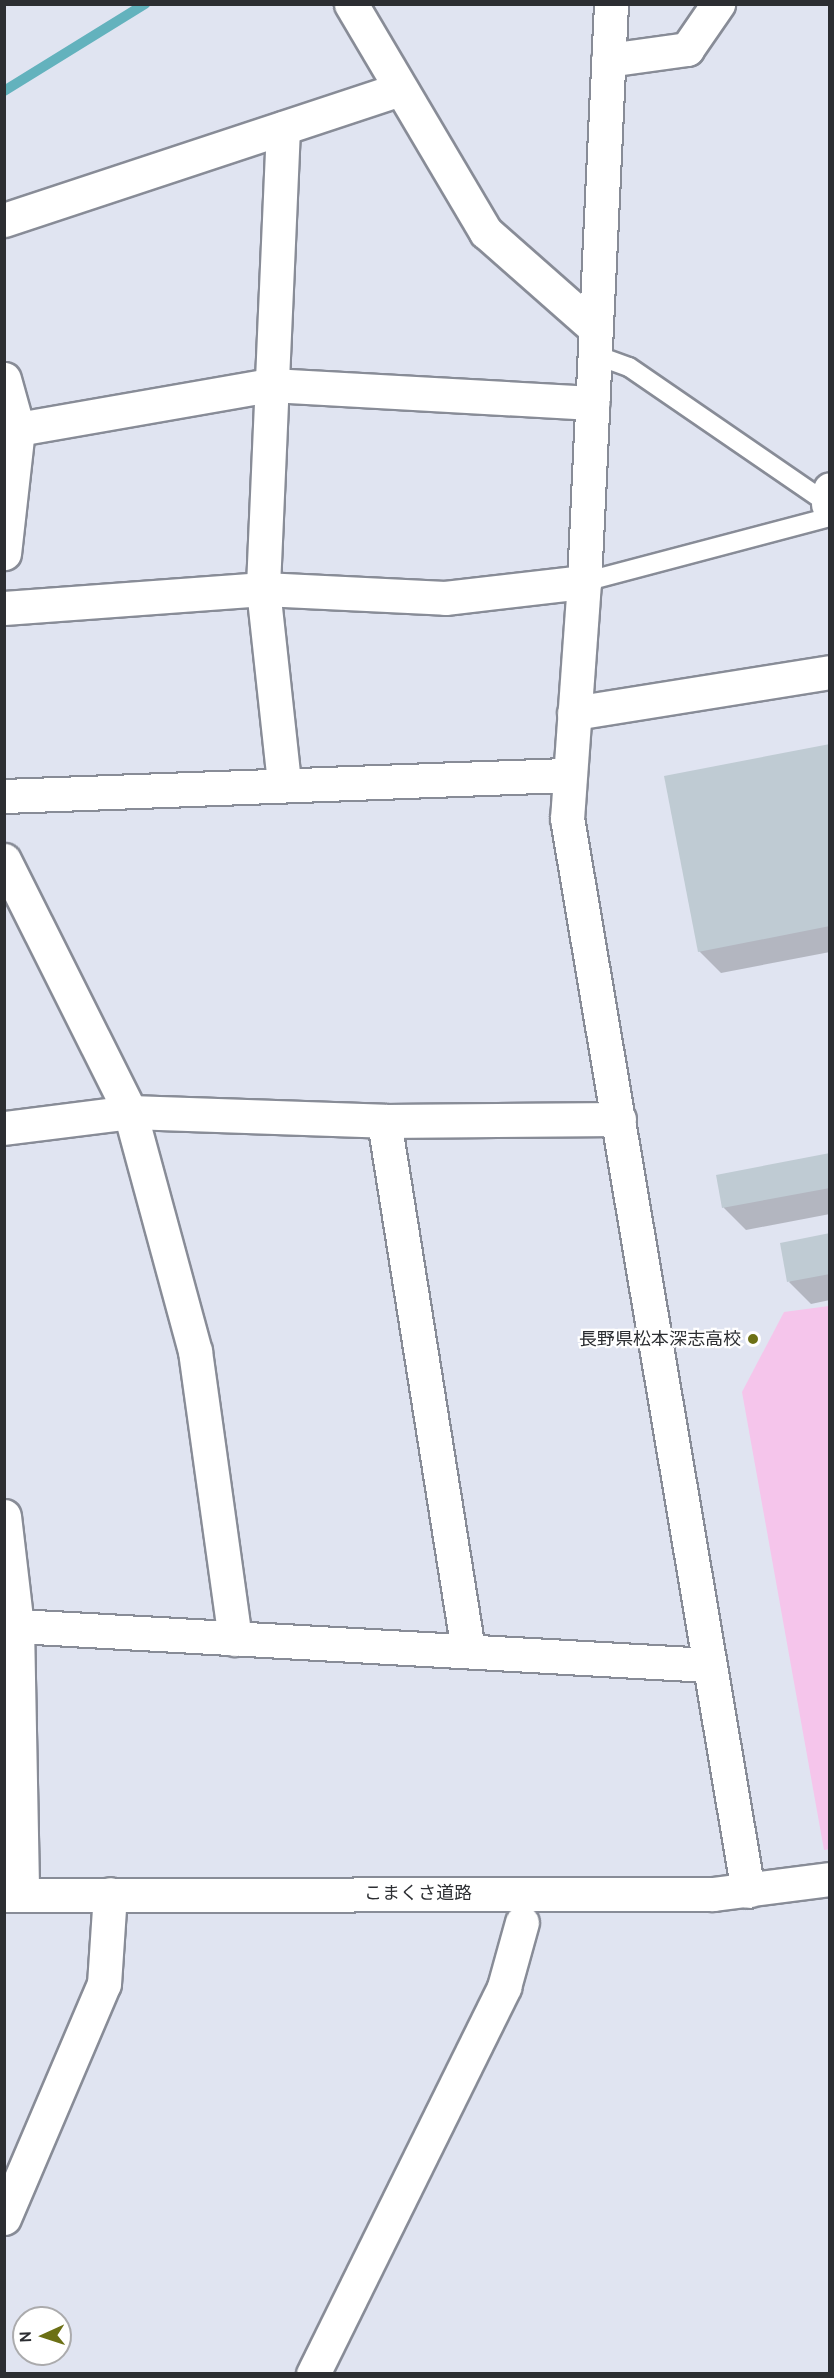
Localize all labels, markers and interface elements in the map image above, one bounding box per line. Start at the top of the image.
place label: 長野県松本深志高校 [579,1328,741,1350]
marker: 長野県松本深志高校 [746,1332,760,1346]
street label: こまくさ道路 [364,1882,472,1904]
north arrow [12,2306,72,2366]
text: N [16,2331,35,2343]

